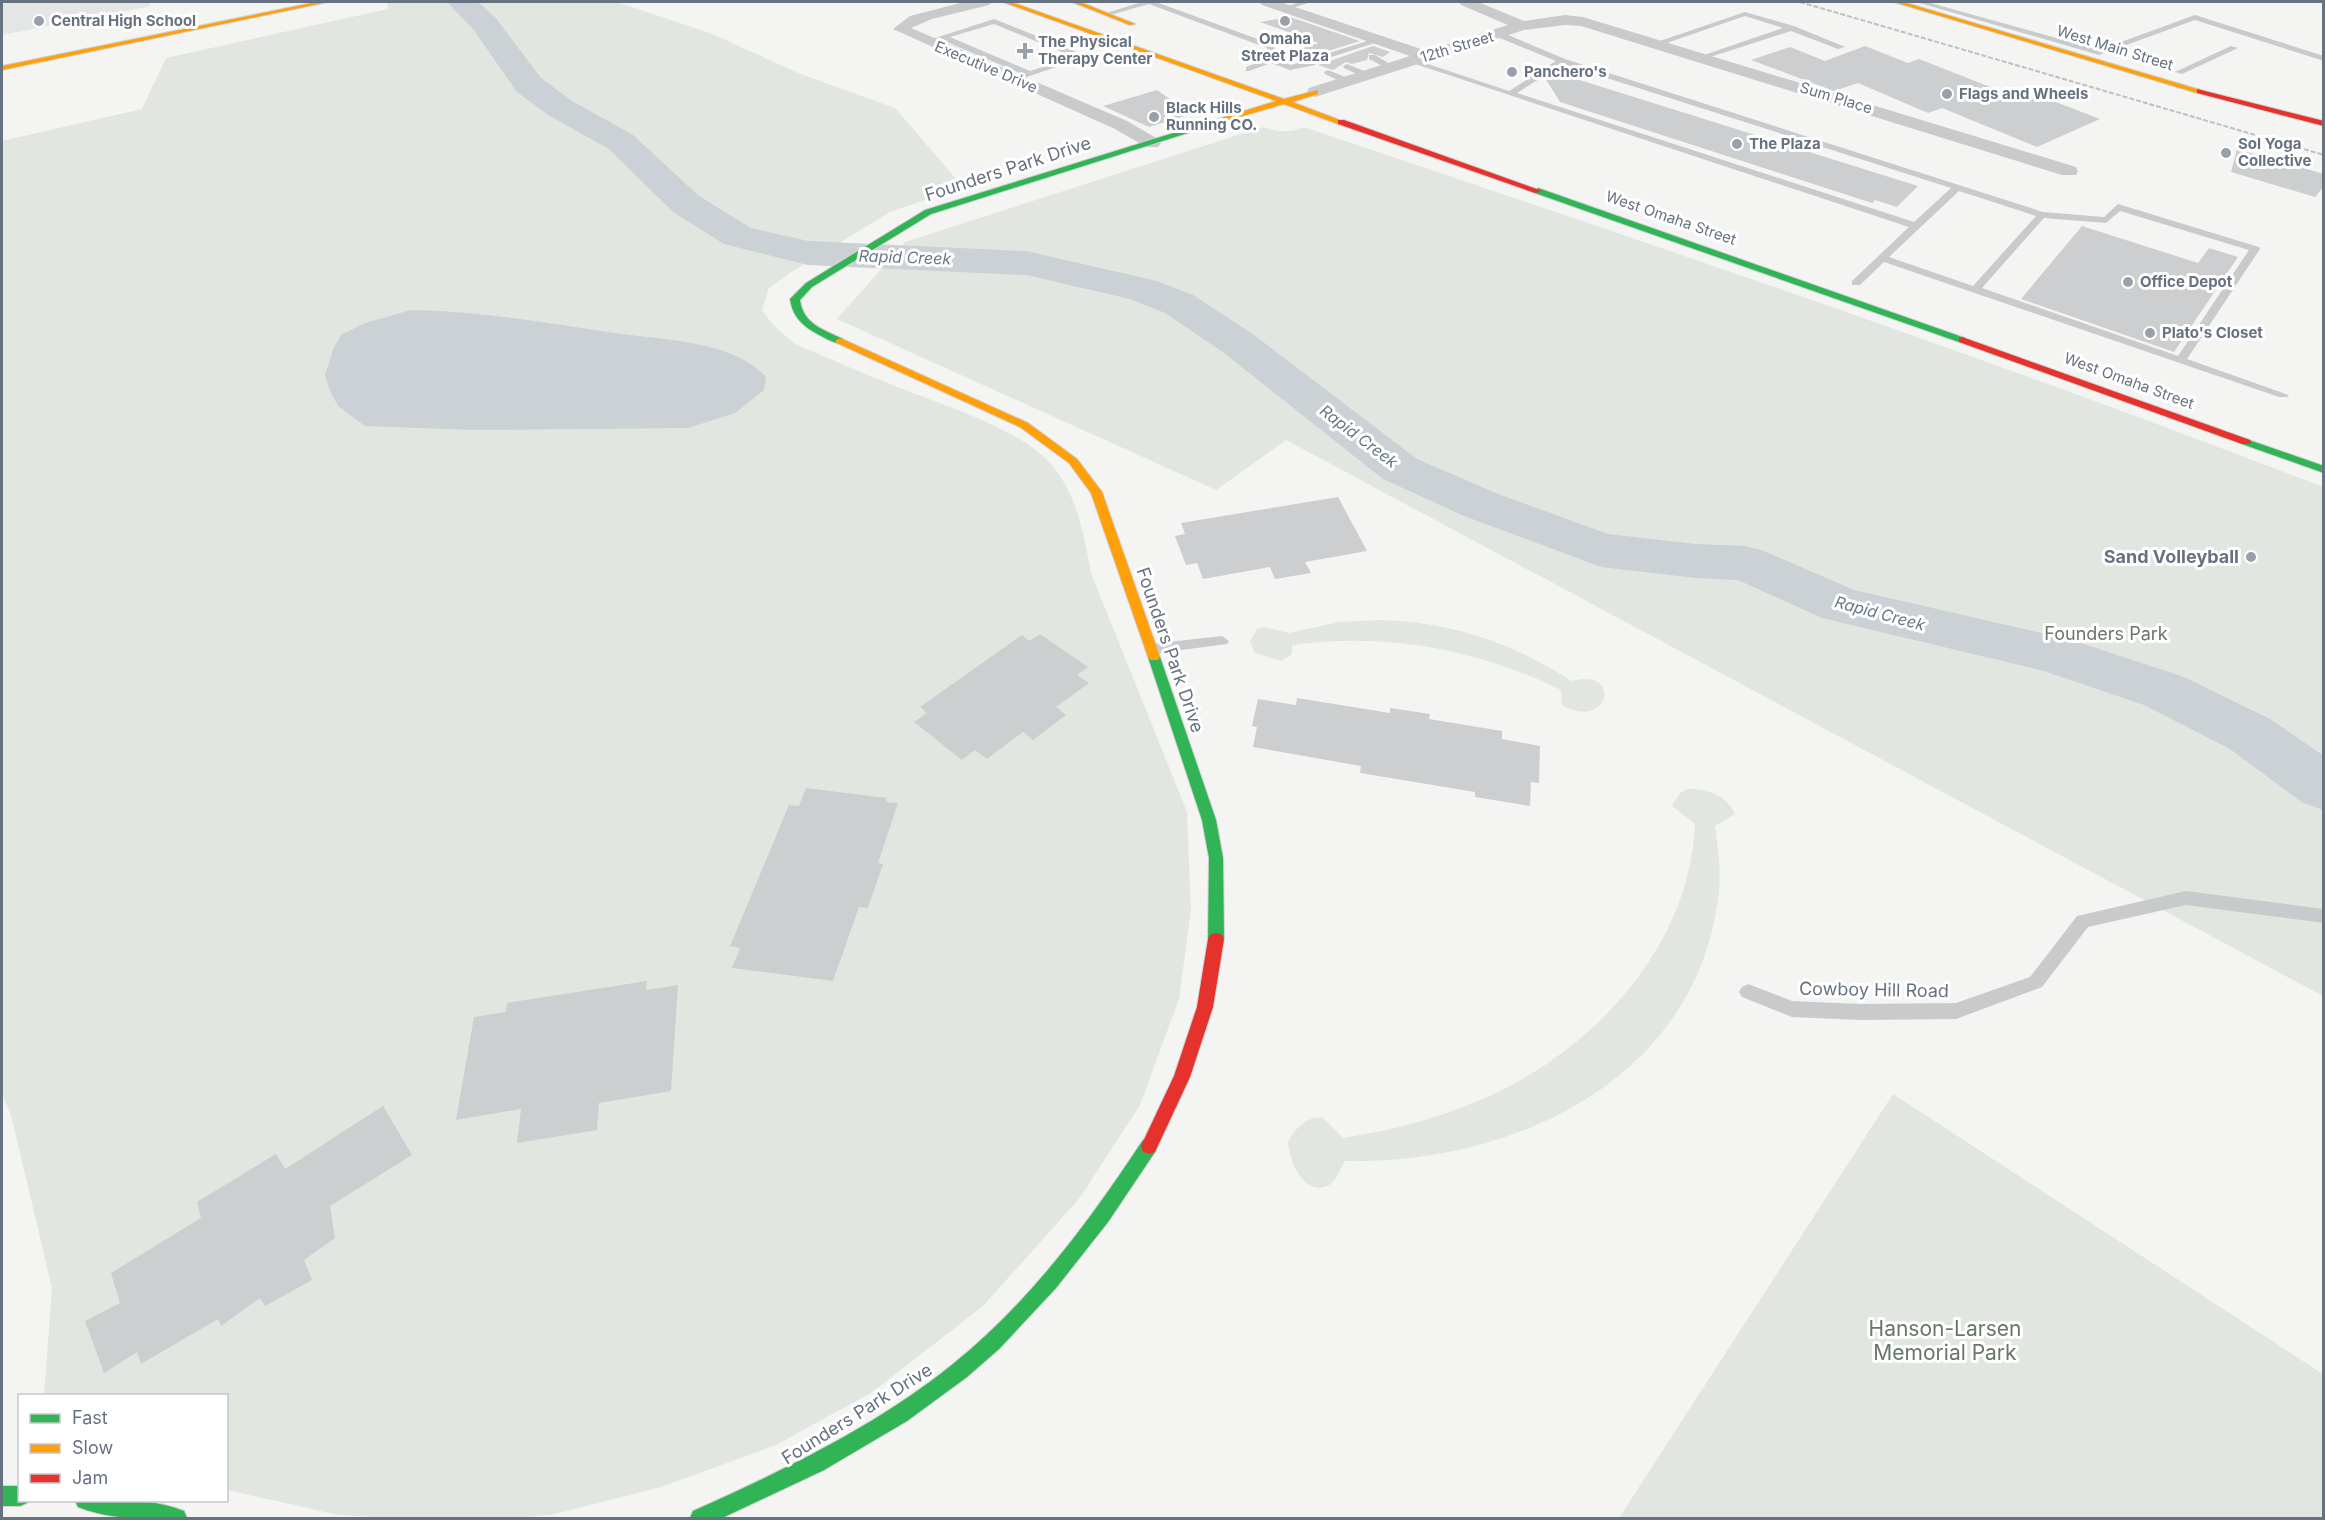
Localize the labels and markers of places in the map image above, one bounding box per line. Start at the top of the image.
place label: Central High School [51,11,196,30]
marker: Central High School [32,14,46,28]
marker: Omaha Street Plaza [1278,14,1292,28]
place label: Omaha Street Plaza [1241,29,1329,65]
place label: The Physical Therapy Center [1038,32,1152,68]
marker: The Physical Therapy Center [1016,42,1034,60]
place label: Panchero's [1524,62,1607,81]
marker: Panchero's [1505,65,1519,79]
place label: Flags and Wheels [1959,84,2088,103]
marker: Flags and Wheels [1940,87,1954,101]
place label: Black Hills Running CO. [1166,98,1257,134]
marker: Black Hills Running CO. [1147,110,1161,124]
place label: The Plaza [1749,134,1821,153]
place label: Sol Yoga Collective [2238,134,2311,170]
marker: The Plaza [1730,137,1744,151]
marker: Sol Yoga Collective [2219,146,2233,160]
place label: Office Depot [2140,272,2233,291]
marker: Office Depot [2121,275,2135,289]
place label: Plato's Closet [2162,323,2263,342]
marker: Plato's Closet [2143,326,2157,340]
place label: Sand Volleyball [2104,546,2239,567]
marker: Sand Volleyball [2244,550,2258,564]

